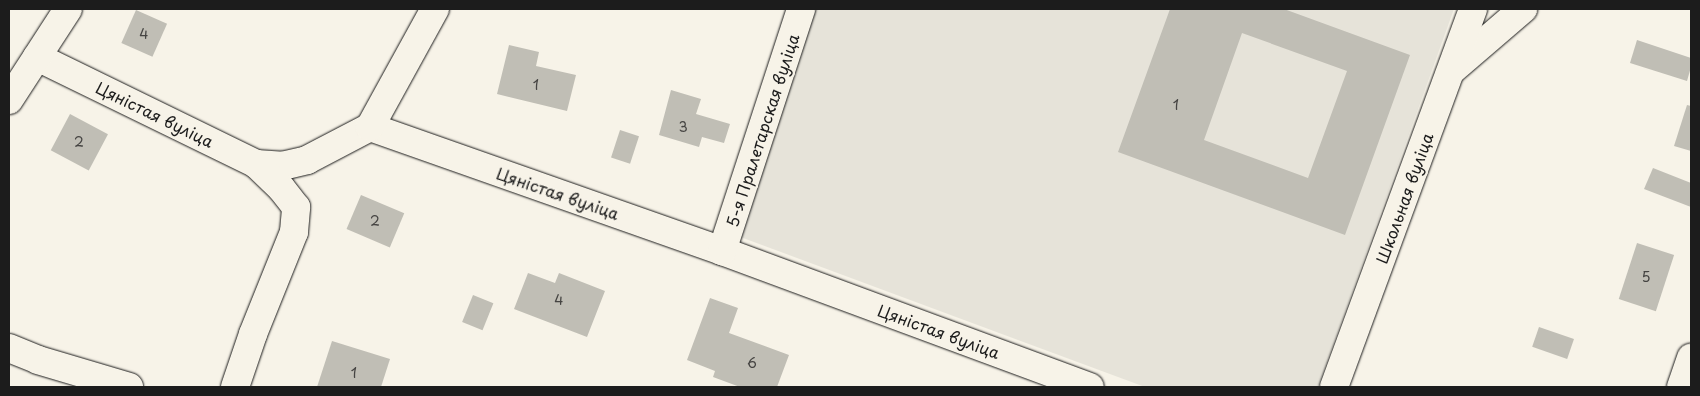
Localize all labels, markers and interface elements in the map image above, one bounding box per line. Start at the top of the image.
house number: 4 [139,26,149,42]
street label: 5-я Пралетарская вуліца [722,31,802,229]
street label: Цяністая вуліца [93,77,217,151]
house number: 1 [533,77,539,93]
house number: 1 [1173,97,1179,113]
house number: 3 [678,119,688,135]
street label: Школьная вуліца [1371,130,1437,266]
house number: 2 [74,134,84,150]
street label: Цяністая вуліца [494,163,622,223]
house number: 2 [370,213,380,229]
house number: 5 [1641,269,1651,285]
house number: 4 [554,292,564,308]
street label: Цяністая вуліца [876,300,1002,362]
house number: 6 [747,355,757,371]
house number: 1 [351,365,357,381]

